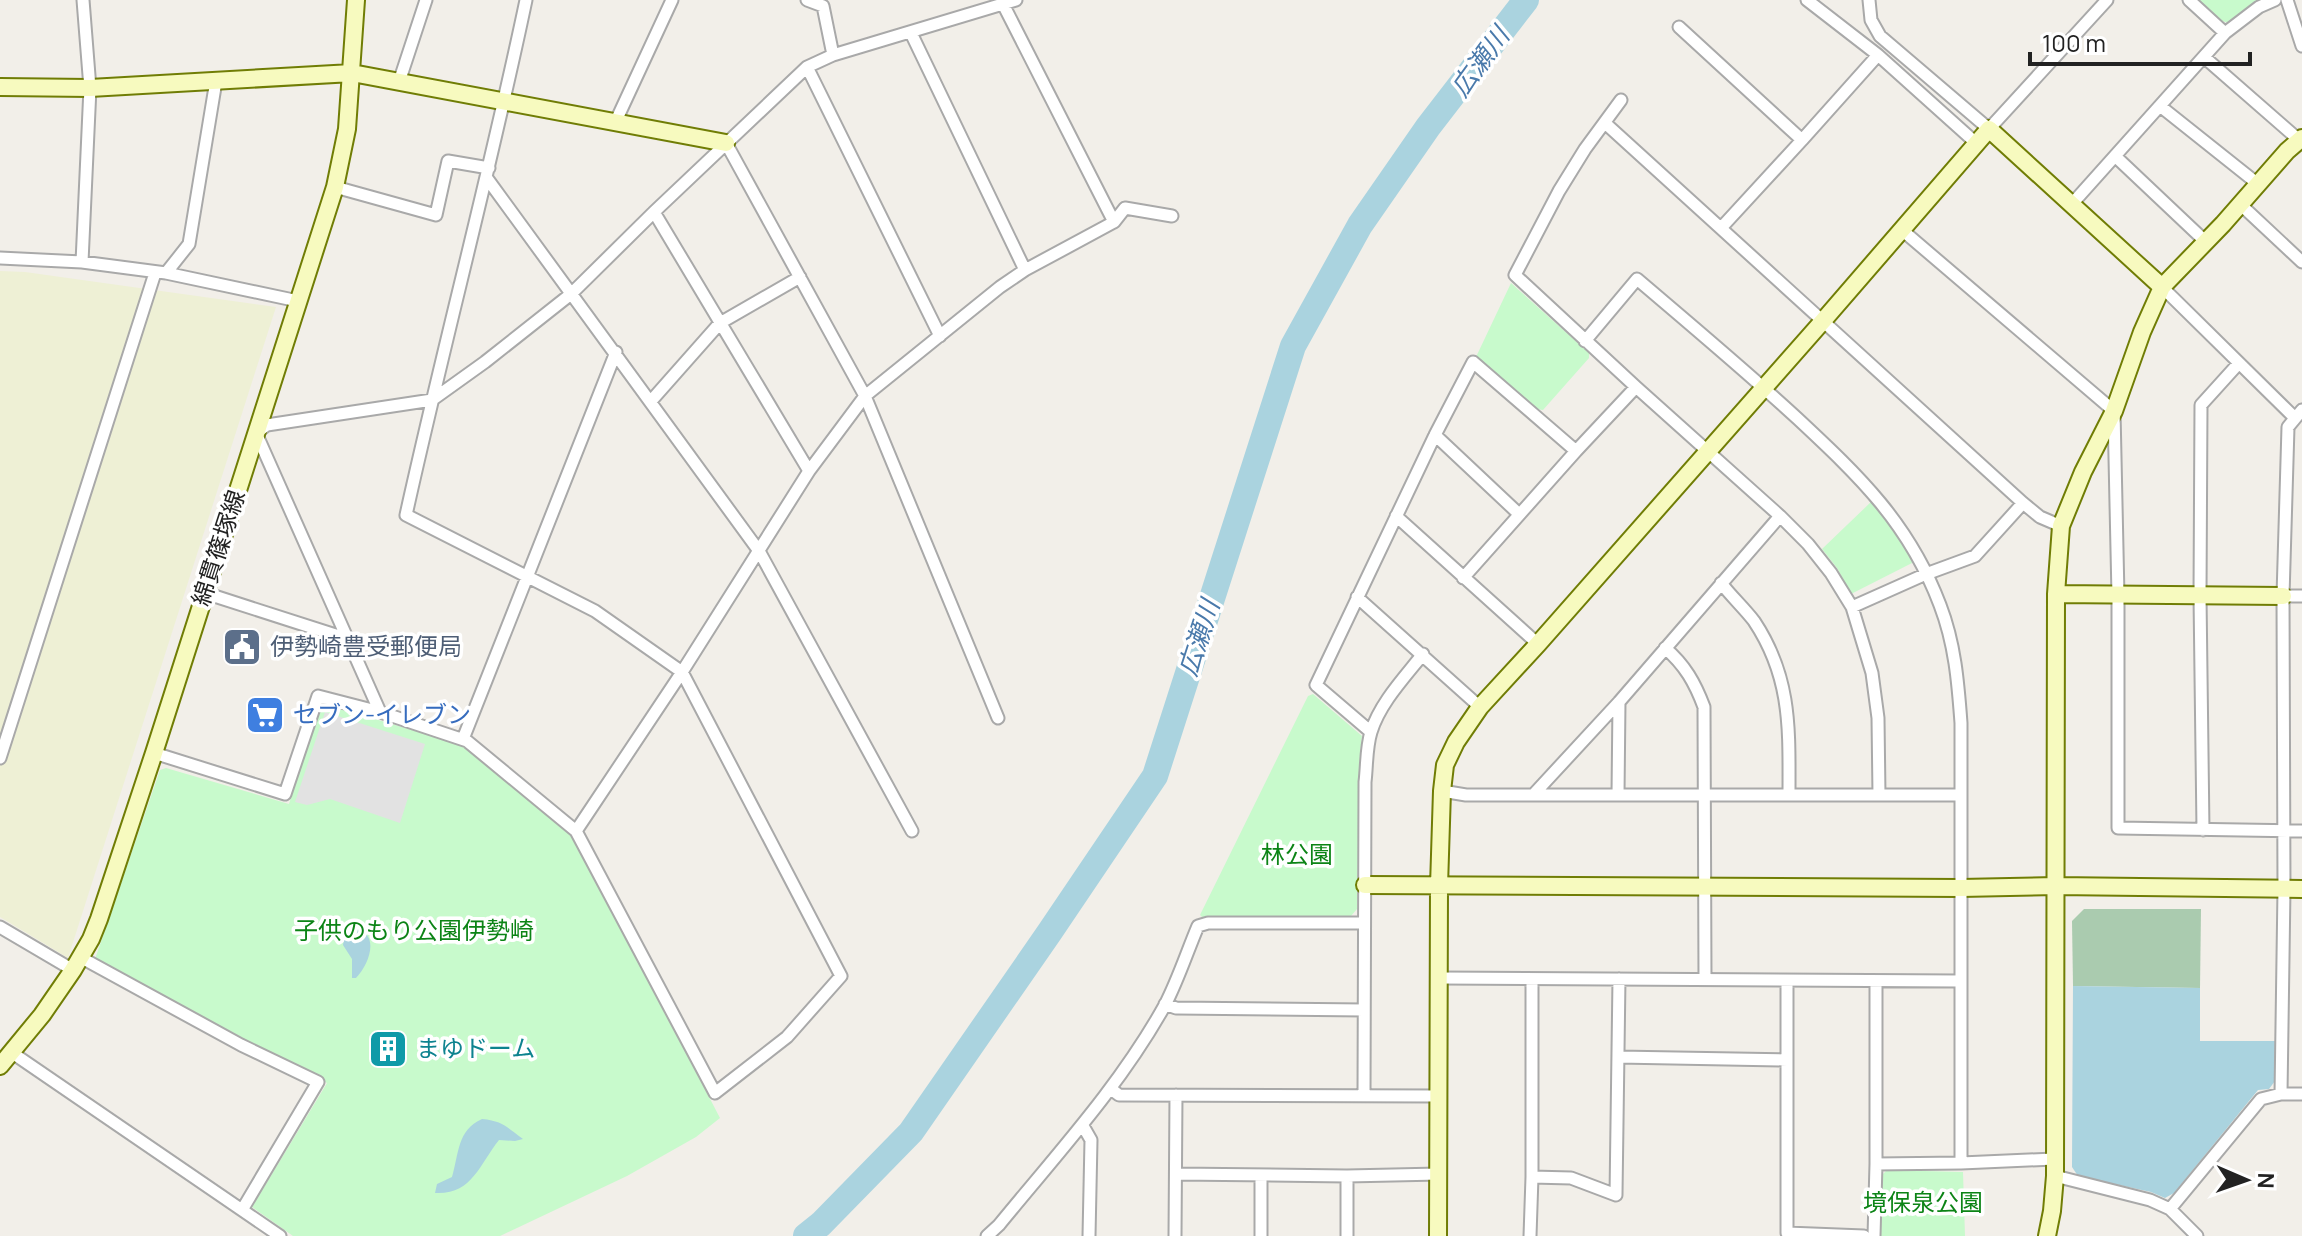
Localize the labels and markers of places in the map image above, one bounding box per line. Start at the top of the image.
public building icon: 伊勢崎豊受郵便局 [221,626,263,668]
place label: 伊勢崎豊受郵便局 [270,629,462,662]
supermarket icon: セブン-イレブン [244,694,286,736]
place label: セブン-イレブン [293,697,471,730]
building icon: まゆドーム [367,1028,409,1070]
place label: まゆドーム [416,1031,535,1064]

